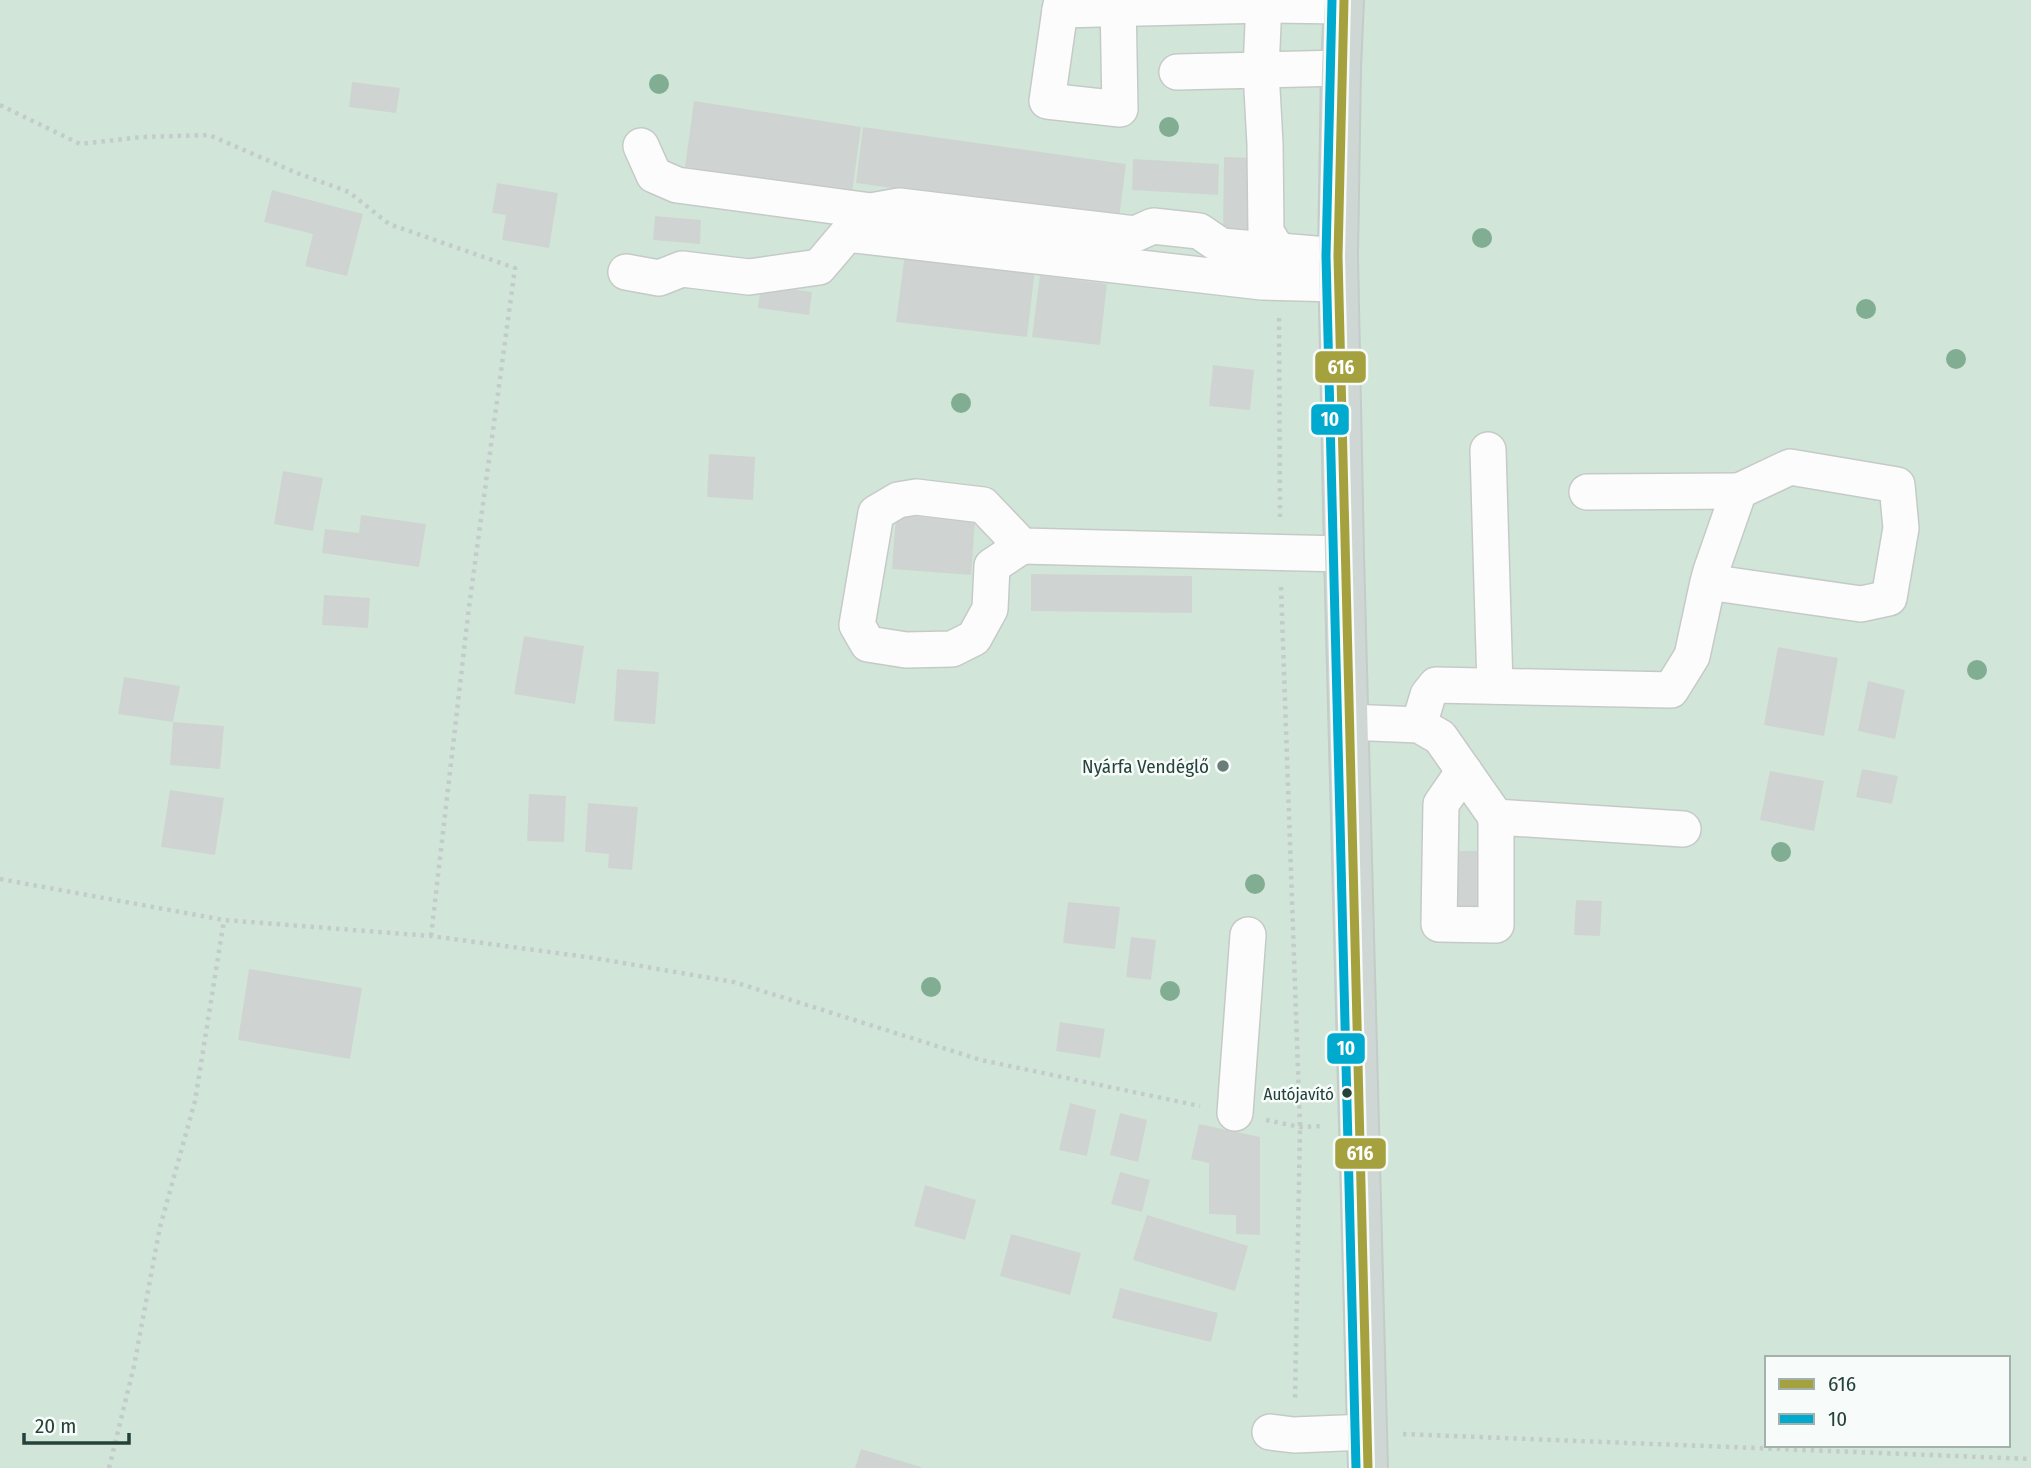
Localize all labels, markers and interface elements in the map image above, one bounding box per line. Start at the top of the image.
line badge: 616 [1314,350,1367,384]
text: 616 [1328,356,1355,379]
line badge: 10 [1310,403,1350,436]
text: 10 [1321,408,1339,431]
place label: Nyárfa Vendéglő [1082,755,1209,778]
marker: Nyárfa Vendéglő [1215,758,1231,774]
line badge: 10 [1326,1032,1366,1065]
text: 10 [1337,1037,1355,1060]
place label: Autójavító [1263,1084,1334,1105]
marker: Autójavító [1340,1086,1354,1100]
line badge: 616 [1334,1137,1387,1170]
text: 616 [1347,1142,1374,1165]
legend [1765,1356,2010,1447]
text: 616 [1828,1371,1856,1397]
scale bar [24,1402,130,1446]
text: 10 [1828,1406,1847,1432]
text: 20 m [35,1413,76,1439]

